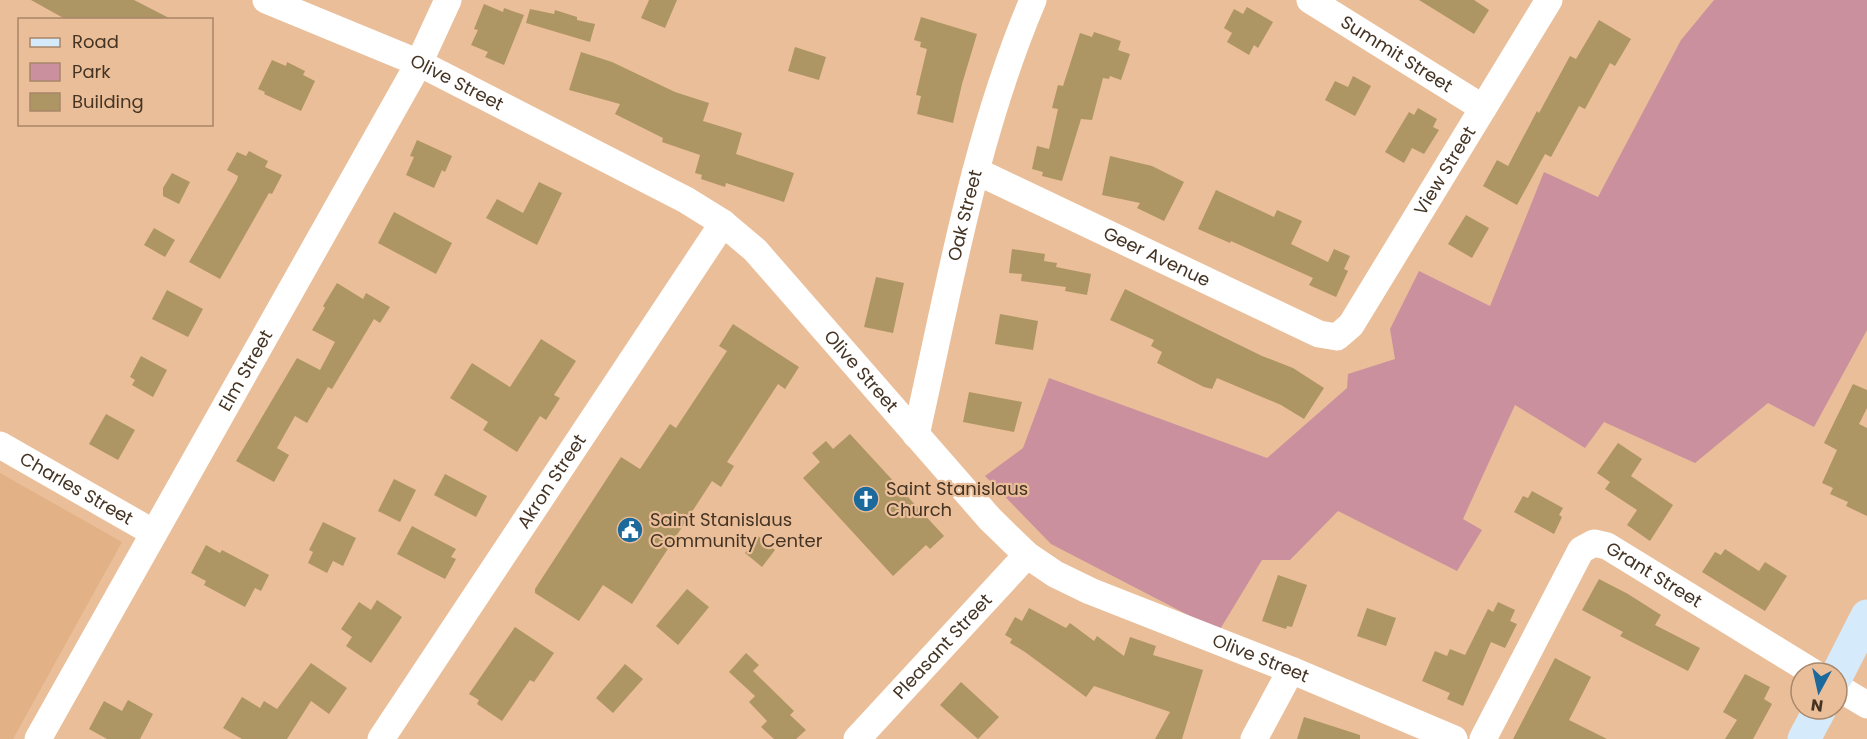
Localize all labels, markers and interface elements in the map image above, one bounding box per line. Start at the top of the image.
street label: Summit Street [1336,9,1458,98]
legend [18,18,213,126]
text: Road [72,29,119,54]
street label: Olive Street [407,48,508,116]
text: Park [72,59,111,84]
text: Building [72,89,144,114]
street label: View Street [1408,121,1481,220]
street label: Oak Street [941,167,988,263]
street label: Geer Avenue [1099,220,1214,292]
street label: Olive Street [818,324,904,418]
street label: Elm Street [212,325,278,416]
street label: Akron Street [511,429,592,533]
street label: Charles Street [15,446,138,531]
place label: Saint Stanislaus Church [886,476,1028,522]
church icon: Saint Stanislaus Church [851,484,881,514]
place label: Saint Stanislaus Community Center [650,507,823,553]
public building icon: Saint Stanislaus Community Center [615,515,645,545]
street label: Grant Street [1601,535,1707,613]
street label: Pleasant Street [887,588,997,704]
street label: Olive Street [1209,627,1313,688]
north arrow [1789,661,1849,721]
text: N [1809,693,1825,718]

